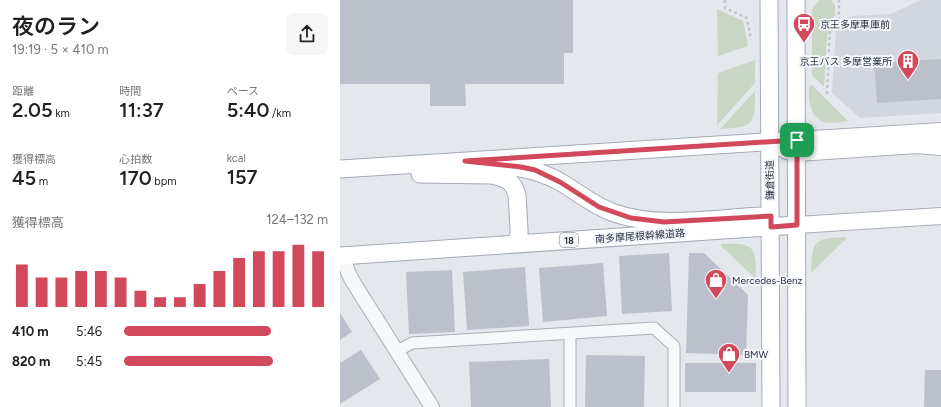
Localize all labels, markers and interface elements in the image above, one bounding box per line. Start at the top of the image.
bus stop icon: 京王多摩車庫前 [791,11,817,44]
text: 夜のラン [12,13,100,40]
button: share [286,13,328,55]
place label: 京王多摩車庫前 [820,18,890,31]
text: 19:19 · 5 × 410 m [12,42,109,57]
building icon: 京王バス 多摩営業所 [895,48,921,81]
place label: 京王バス 多摩営業所 [800,55,892,68]
text: 距離 [12,85,34,98]
text: 時間 [119,85,141,98]
text: ペース [227,85,259,98]
text: 2.05 [12,98,53,122]
text: 11:37 [119,98,164,122]
text: 5:40 [227,98,269,122]
text: km [53,107,70,120]
text: /km [269,107,291,120]
pin [780,123,814,157]
icon: arrive [786,129,808,151]
text: kcal [227,152,246,165]
text: 獲得標高 [12,153,56,166]
text: 心拍数 [119,153,152,166]
street label: 鎌倉街道 [763,160,777,200]
text: 157 [227,165,258,189]
text: 45 [12,166,36,190]
text: 170 [119,166,152,190]
text: m [36,175,48,188]
text: bpm [152,175,177,188]
text: 124–132 m [266,212,328,227]
text: 獲得標高 [12,215,64,230]
street label: 南多摩尾根幹線道路 [595,226,685,246]
road number: 18 [560,233,578,247]
shop icon: Mercedes-Benz [703,267,729,300]
place label: Mercedes-Benz [732,274,802,287]
text: 410 m [12,324,49,339]
text: 5:46 [76,324,102,339]
shop icon: BMW [716,341,742,374]
place label: BMW [744,348,769,361]
text: 820 m [12,354,50,369]
text: 5:45 [76,354,102,369]

